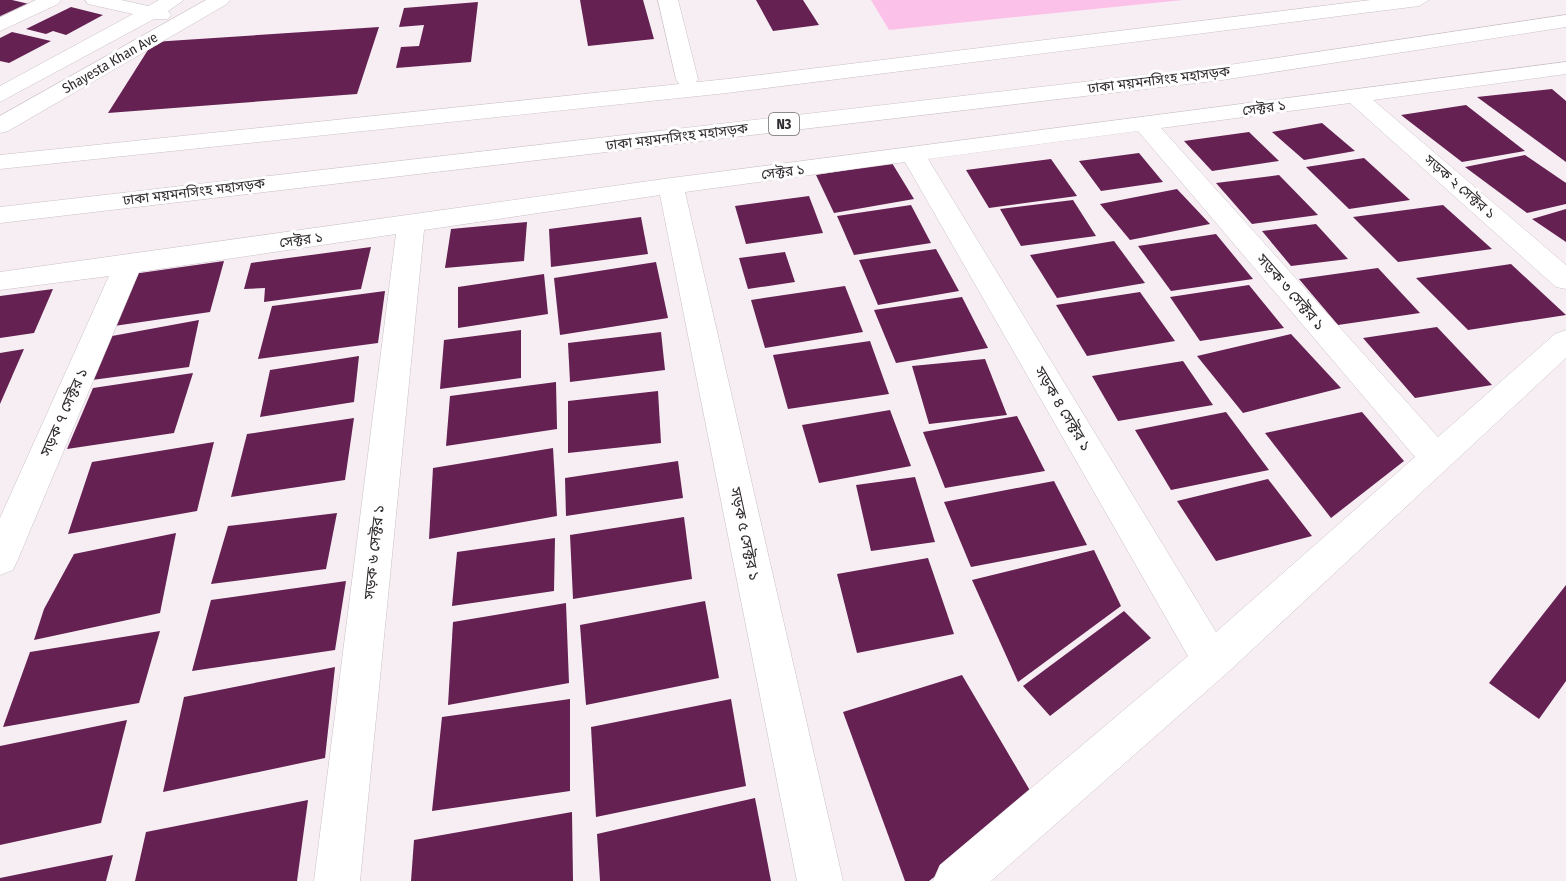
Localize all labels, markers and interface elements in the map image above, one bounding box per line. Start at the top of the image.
street label: Shayesta Khan Ave [59,29,161,97]
street label: ঢাকা ময়মনসিংহ মহাসড়ক [1086,63,1232,97]
street label: সেক্টর ১ [1241,97,1287,119]
road number: N3 [769,113,799,135]
street label: ঢাকা ময়মনসিংহ মহাসড়ক [604,120,750,154]
street label: সড়ক ২ সেক্টর ১ [1420,151,1499,223]
street label: সেক্টর ১ [760,161,806,183]
street label: ঢাকা ময়মনসিংহ মহাসড়ক [121,175,267,209]
street label: সেক্টর ১ [278,229,324,251]
street label: সড়ক ৩ সেক্টর ১ [1252,249,1329,334]
street label: সড়ক ৪ সেক্টর ১ [1030,363,1095,454]
street label: সড়ক ৭ সেক্টর ১ [36,365,92,460]
street label: সড়ক ৫ সেক্টর ১ [726,485,764,582]
street label: সড়ক ৬ সেক্টর ১ [360,504,388,601]

